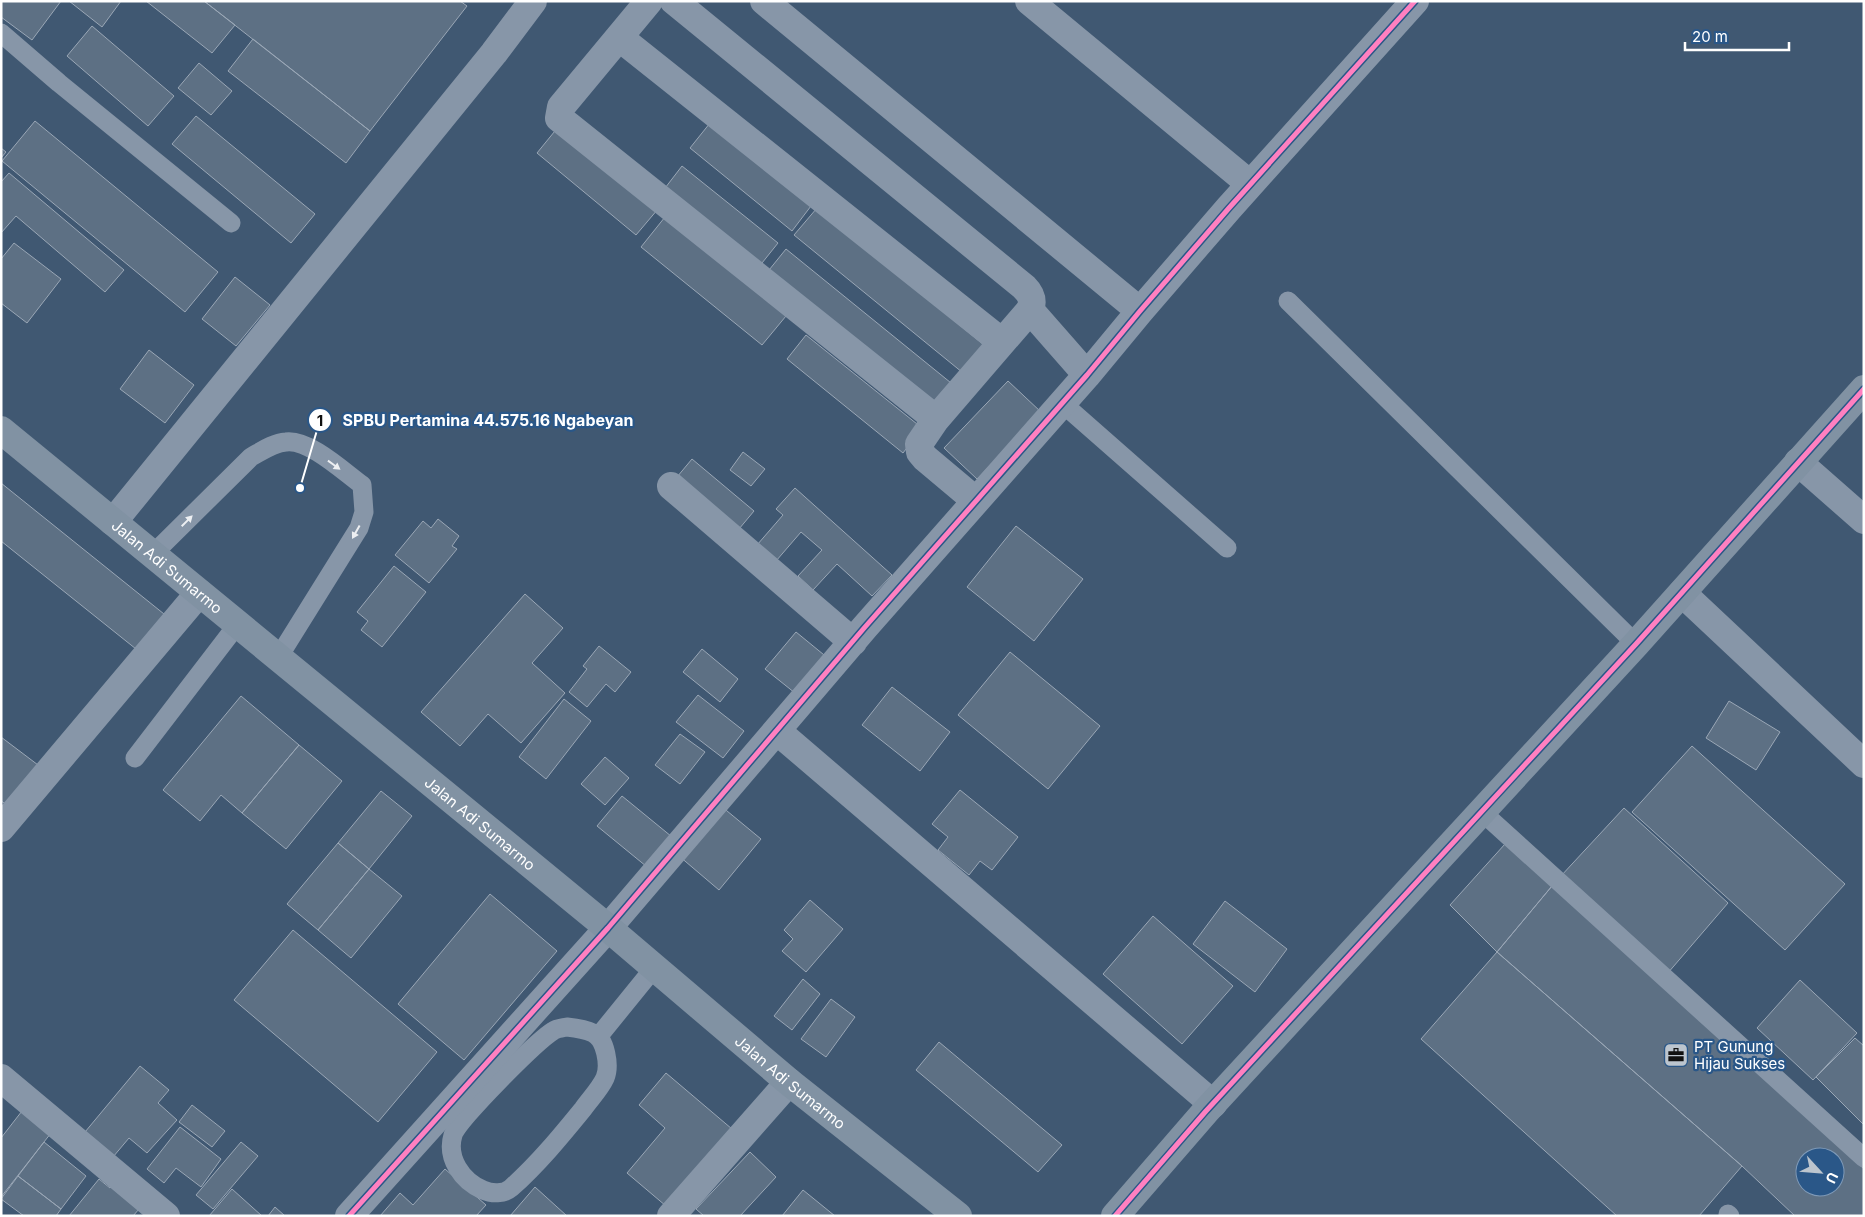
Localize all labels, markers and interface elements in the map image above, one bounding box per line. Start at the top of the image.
scale bar [1685,20,1789,52]
text: 20 m [1692,27,1728,46]
callout: SPBU Pertamina 44.575.16 Ngabeyan [308,405,644,436]
text: SPBU Pertamina 44.575.16 Ngabeyan [343,410,633,430]
text: 1 [317,411,323,430]
one-way arrow [328,460,341,470]
street label: Jalan Adi Sumarmo [108,515,226,617]
one-way arrow [181,515,193,527]
one-way arrow [352,525,360,540]
street label: Jalan Adi Sumarmo [421,772,540,874]
street label: Jalan Adi Sumarmo [731,1031,850,1133]
place label: PT Gunung Hijau Sukses [1694,1037,1785,1073]
office icon: PT Gunung Hijau Sukses [1663,1042,1689,1068]
north arrow [1795,1147,1845,1197]
text: U [1822,1170,1842,1186]

